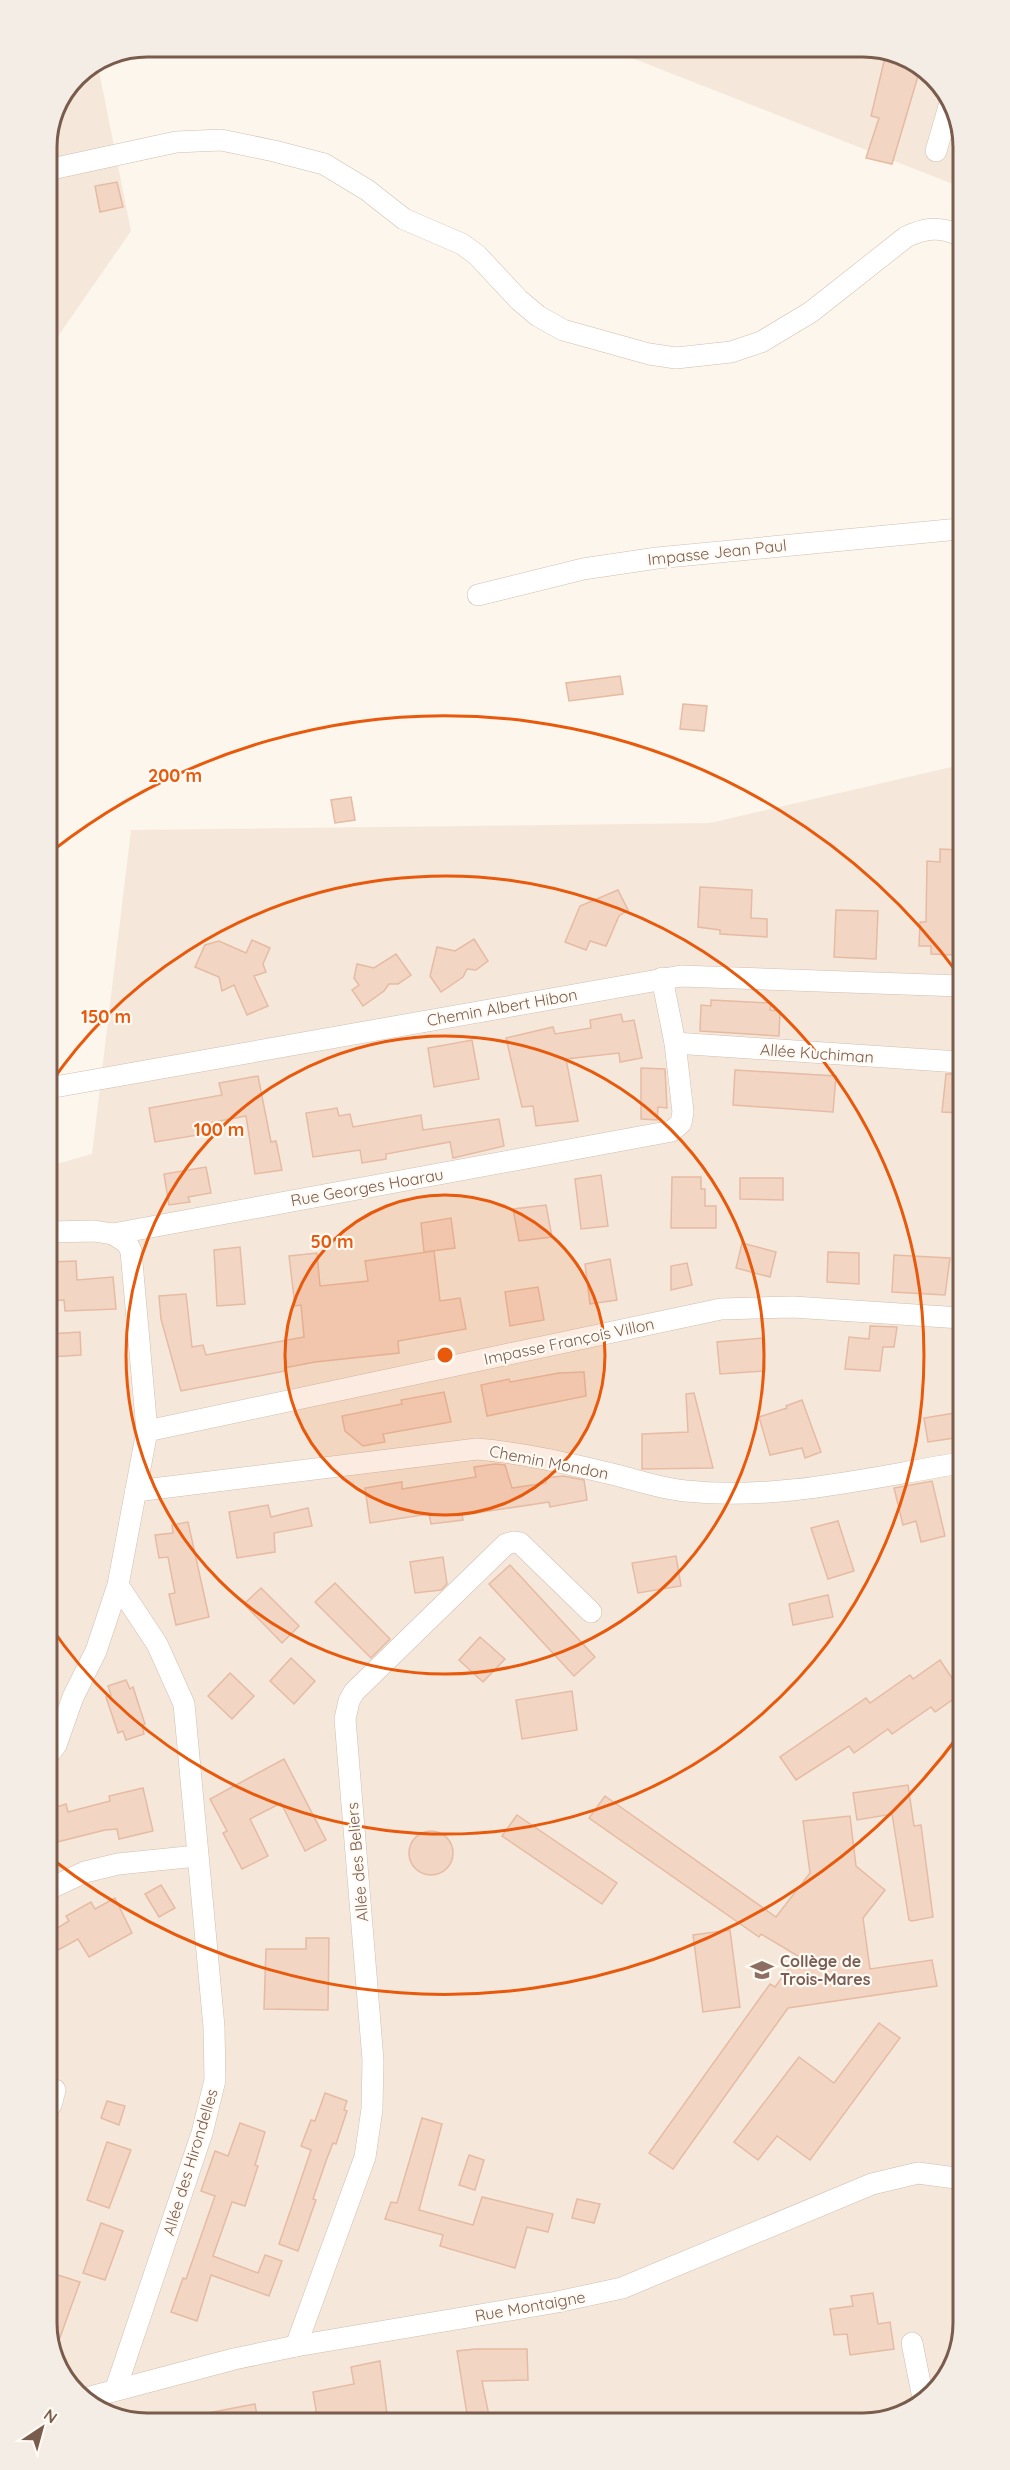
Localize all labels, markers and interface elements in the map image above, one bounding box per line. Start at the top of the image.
street label: Impasse Jean Paul [646,535,788,569]
text: 200 m [148,764,202,787]
street label: Chemin Albert Hibon [425,984,579,1030]
text: 150 m [81,1005,131,1028]
street label: Allée Kuchiman [759,1039,875,1067]
text: 100 m [194,1118,244,1141]
street label: Rue Georges Hoarau [289,1164,445,1210]
text: 50 m [310,1230,354,1253]
street label: Impasse François Villon [482,1313,656,1369]
centre of rings [435,1345,455,1365]
street label: Chemin Mondon [488,1441,610,1483]
street label: Allée des Beliers [342,1801,372,1923]
place label: Collège de Trois-Mares [780,1951,871,1989]
school or university icon: Collège de Trois-Mares [749,1957,775,1983]
street label: Allée des Hirondelles [158,2086,222,2238]
street label: Rue Montaigne [473,2286,587,2326]
north arrow [12,2398,72,2458]
text: N [40,2404,61,2427]

